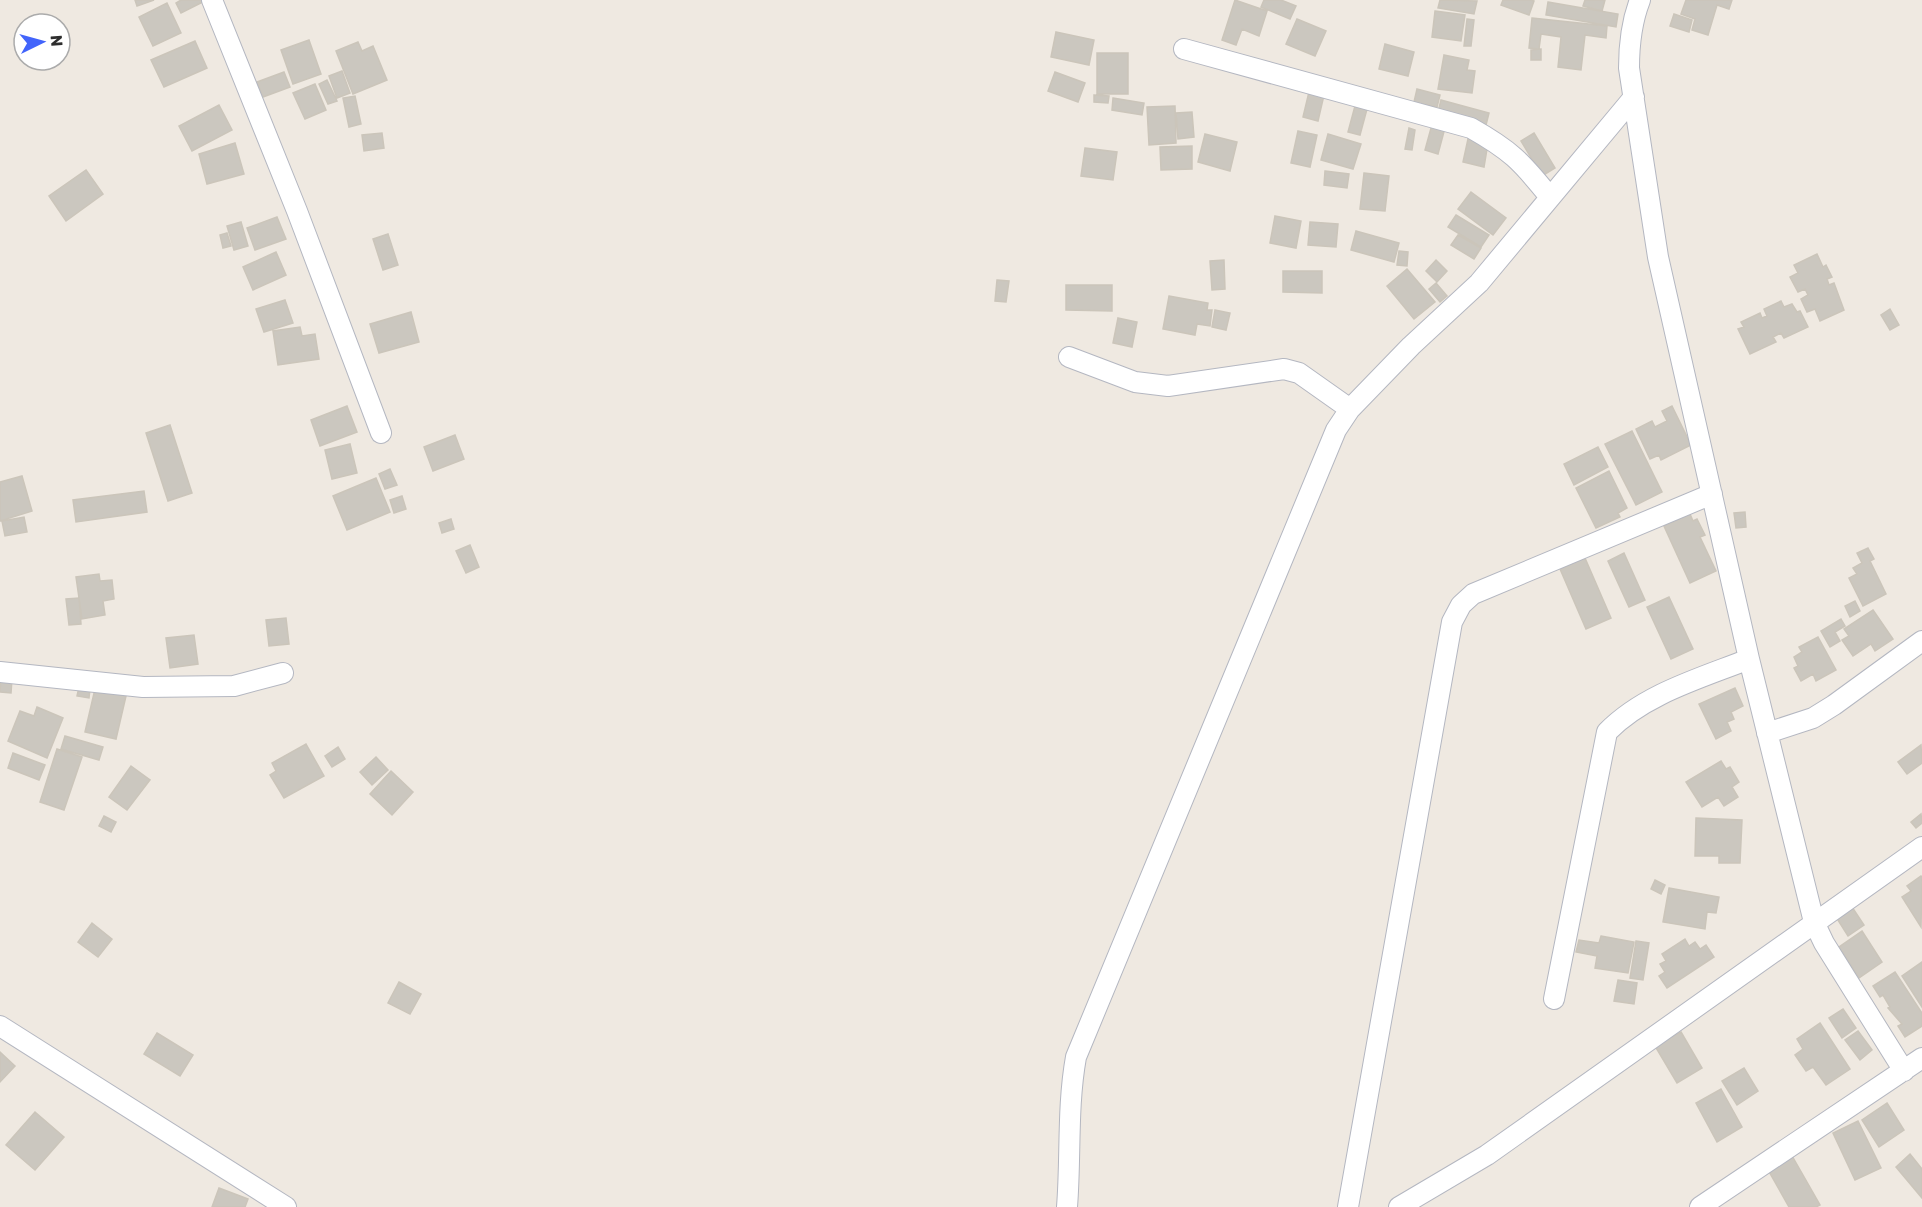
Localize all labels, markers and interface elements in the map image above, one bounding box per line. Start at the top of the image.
north arrow [12,12,72,72]
text: N [46,34,66,47]

